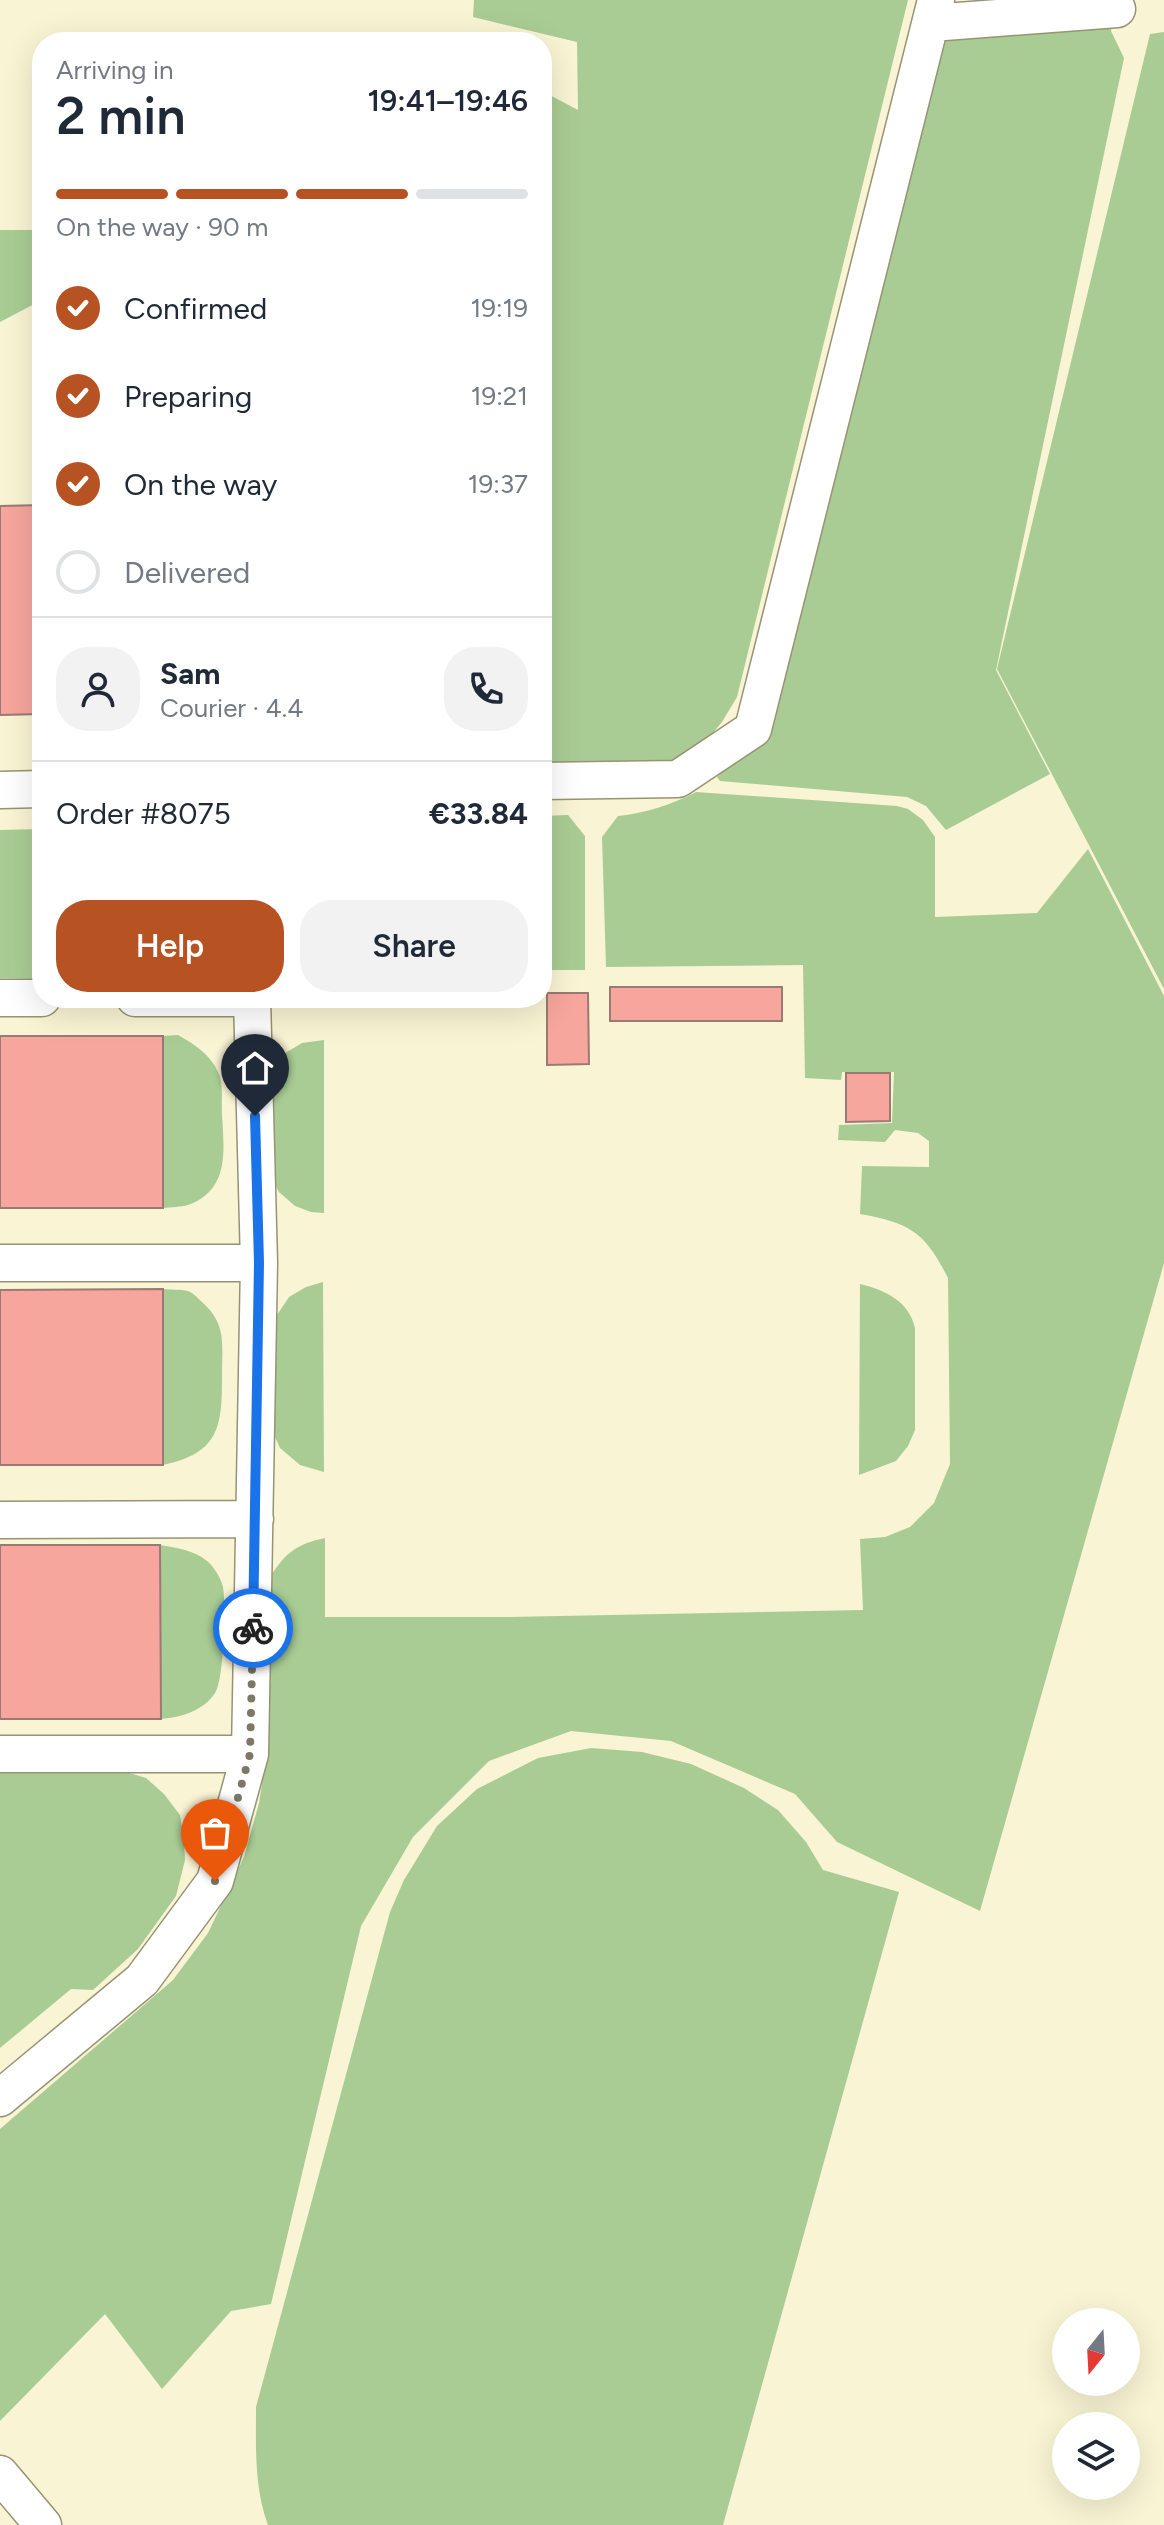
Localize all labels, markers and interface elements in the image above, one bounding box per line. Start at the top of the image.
text: Arriving in [56,54,174,86]
text: 19:41–19:46 [368,82,528,119]
text: 2 min [56,85,185,147]
text: On the way · 90 m [56,211,268,243]
icon: check [56,286,100,330]
text: Confirmed [124,290,267,327]
text: 19:19 [471,292,528,324]
icon: check [56,374,100,418]
text: Preparing [124,378,252,415]
text: 19:21 [471,380,528,412]
icon: check [56,462,100,506]
text: On the way [124,466,277,503]
text: 19:37 [468,468,528,500]
text: Delivered [124,554,250,591]
button: person [56,647,140,731]
button: phone [444,647,528,731]
text: Sam [160,655,220,692]
text: Courier · 4.4 [160,692,303,724]
text: Order #8075 [56,795,231,832]
text: €33.84 [429,795,528,832]
button: Help [56,900,284,992]
button: Share [300,900,528,992]
pin [221,1034,289,1116]
icon: home [233,1046,277,1090]
courier [213,1588,293,1668]
icon: bike [231,1606,275,1650]
pin [181,1799,249,1881]
icon: bag [193,1811,237,1855]
north arrow [1052,2308,1140,2396]
map controls [1052,2308,1140,2500]
button: layers [1052,2412,1140,2500]

